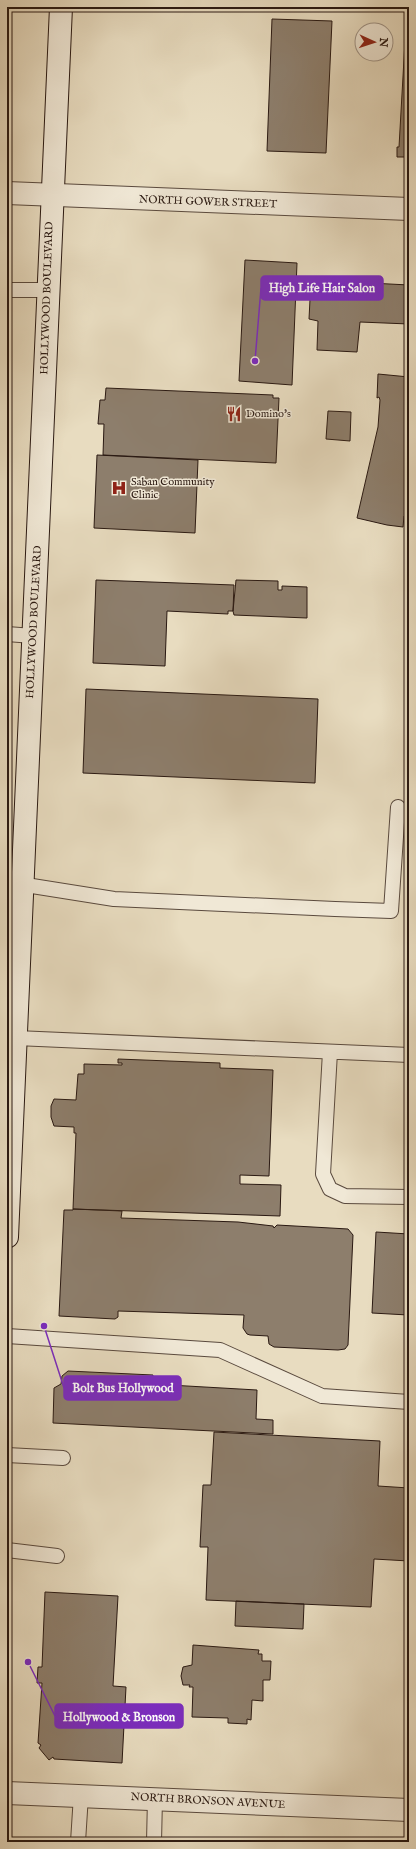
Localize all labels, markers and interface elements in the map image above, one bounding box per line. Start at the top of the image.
north arrow [354,22,394,62]
text: N [376,36,390,48]
street label: NORTH GOWER STREET [139,193,277,211]
street label: HOLLYWOOD BOULEVARD [37,221,57,375]
callout: High Life Hair Salon [261,276,383,300]
text: High Life Hair Salon [269,281,376,297]
restaurant icon: Domino's [225,405,243,423]
place label: Domino's [246,407,291,421]
place label: Saban Community Clinic [131,475,215,502]
hospital icon: Saban Community Clinic [110,479,128,497]
street label: HOLLYWOOD BOULEVARD [23,545,45,699]
callout: Bolt Bus Hollywood [64,1376,181,1400]
text: Bolt Bus Hollywood [72,1381,174,1397]
callout: Hollywood & Bronson [55,1704,183,1728]
text: Hollywood & Bronson [63,1710,176,1726]
street label: NORTH BRONSON AVENUE [130,1790,286,1812]

